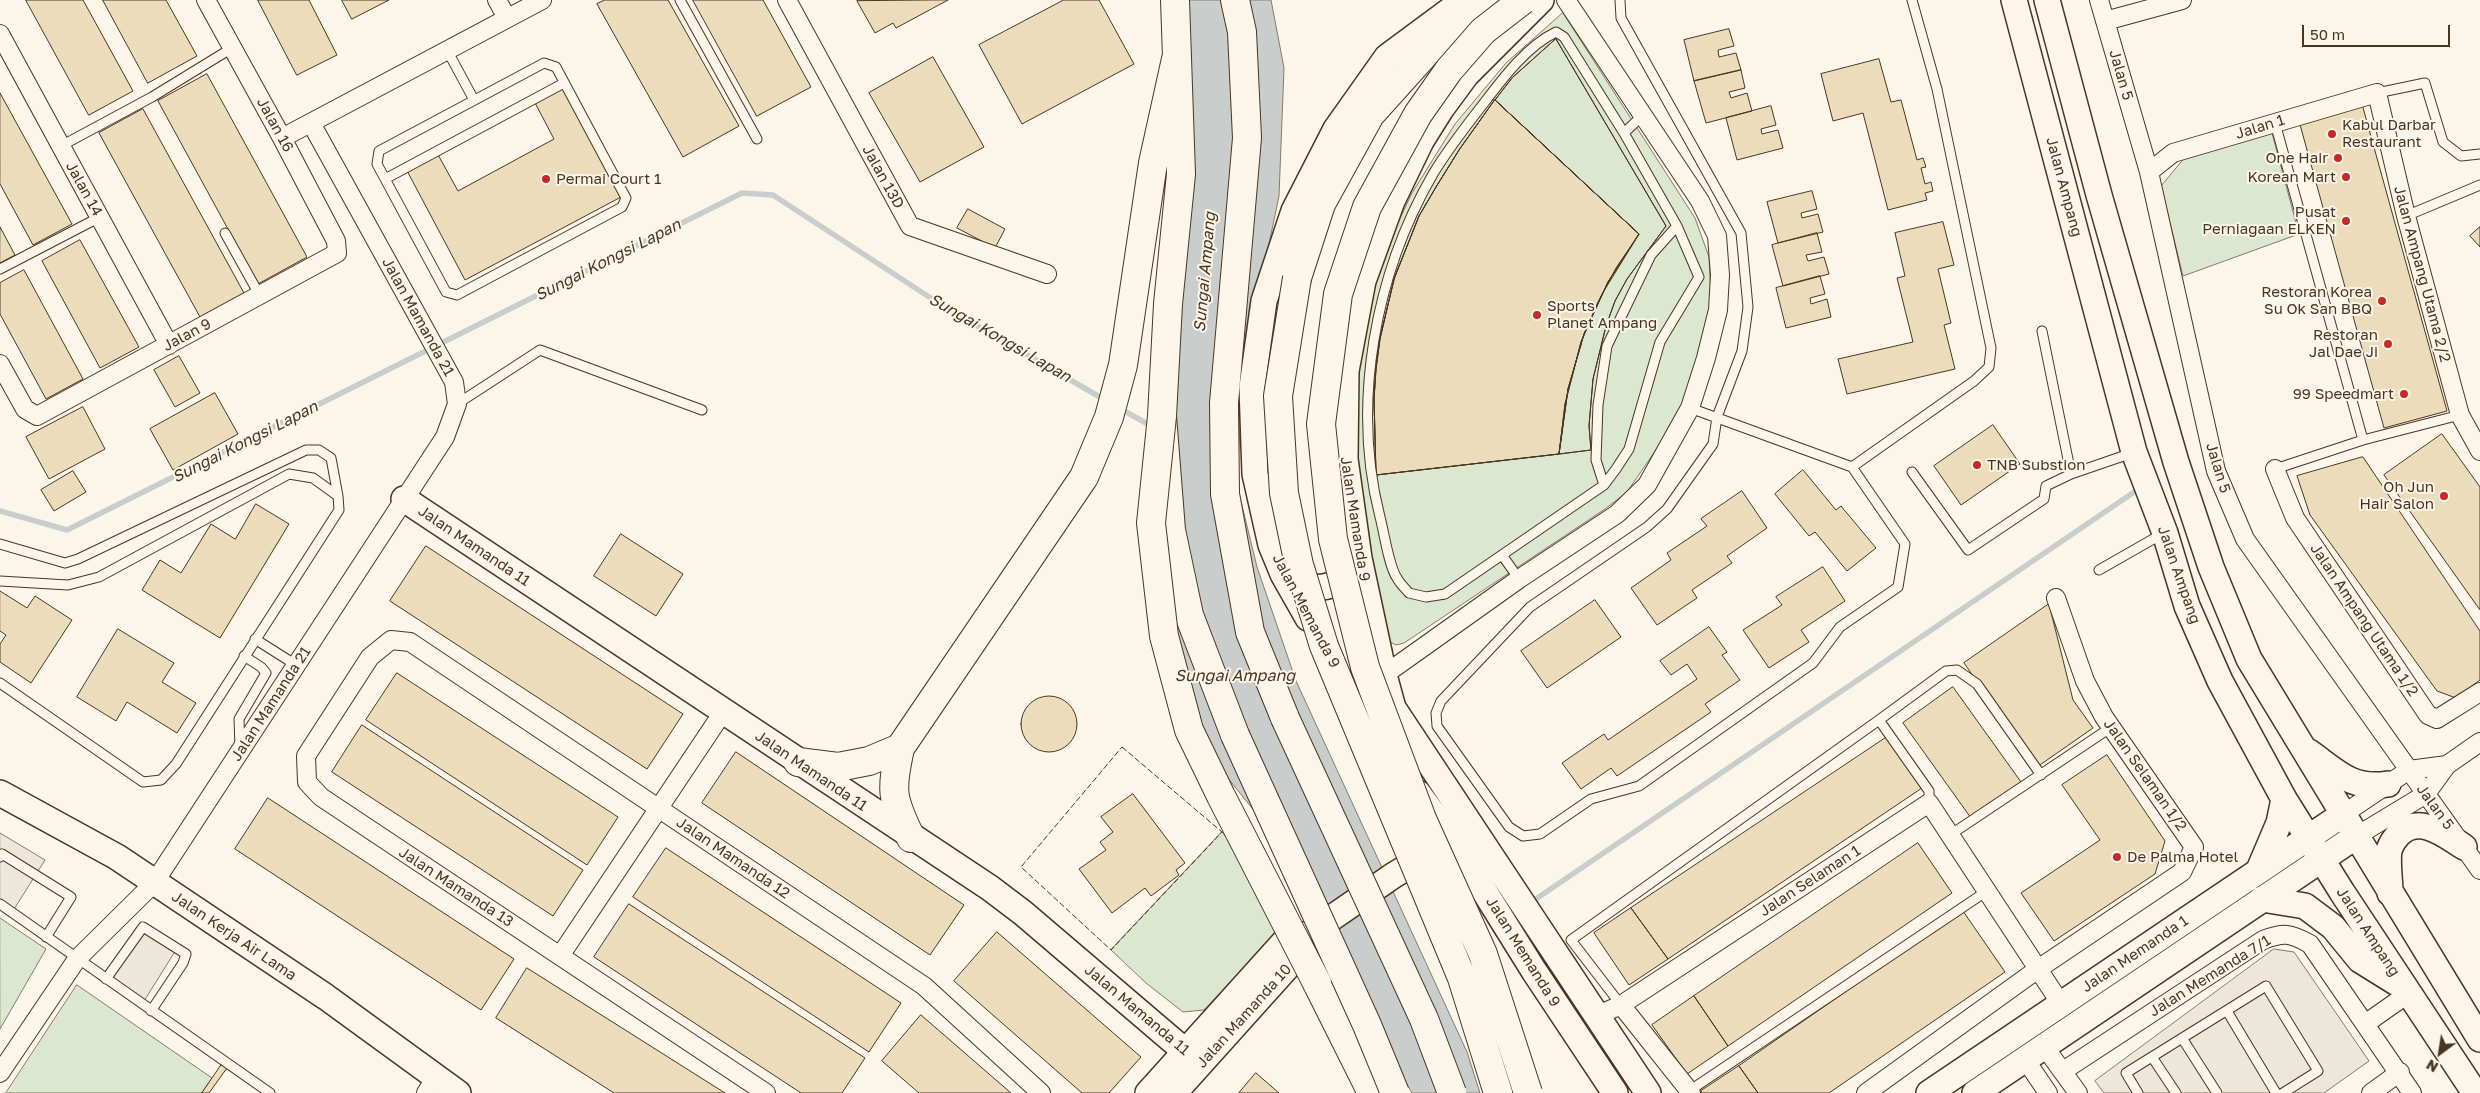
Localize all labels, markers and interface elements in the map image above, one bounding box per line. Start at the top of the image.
scale bar [2305,15,2452,47]
text: 50 m [2310,25,2345,43]
street label: Jalan 5 [2105,48,2137,102]
street label: Jalan 16 [253,95,297,155]
street label: Jalan 1 [2233,111,2287,143]
place label: Kabul Darbar Restaurant [2342,116,2436,151]
marker: Kabul Darbar Restaurant [2326,128,2338,140]
street label: Jalan Ampang [2042,135,2086,239]
street label: Jalan 13D [858,142,908,212]
place label: One Hair [2265,149,2328,167]
marker: One Hair [2332,152,2344,164]
street label: Jalan 14 [62,159,106,219]
place label: Korean Mart [2248,168,2336,186]
place label: Permai Court 1 [556,170,661,188]
marker: Korean Mart [2340,171,2352,183]
marker: Permai Court 1 [540,173,552,185]
street label: Jalan Ampang Utama 2/2 [2390,184,2454,364]
place label: Pusat Perniagaan ELKEN [2202,203,2336,238]
water label: Sungai Ampang [1190,211,1220,333]
water label: Sungai Kongsi Lapan [532,215,684,305]
marker: Pusat Perniagaan ELKEN [2340,215,2352,227]
street label: Jalan Mamanda 21 [378,255,458,379]
place label: Restoran Korea Su Ok San BBQ [2261,283,2372,318]
water label: Sungai Kongsi Lapan [926,290,1074,386]
marker: Restoran Korea Su Ok San BBQ [2376,295,2388,307]
place label: Sports Planet Ampang [1547,297,1657,332]
marker: Sports Planet Ampang [1531,309,1543,321]
street label: Jalan 9 [160,315,214,355]
place label: Restoran Jal Dae Ji [2309,326,2378,361]
marker: Restoran Jal Dae Ji [2382,338,2394,350]
place label: 99 Speedmart [2293,385,2394,403]
marker: 99 Speedmart [2398,388,2410,400]
water label: Sungai Kongsi Lapan [169,397,321,487]
street label: Jalan 5 [2202,441,2234,495]
street label: Jalan Mamanda 9 [1336,455,1374,583]
place label: TNB Substion [1987,456,2086,474]
marker: TNB Substion [1971,459,1983,471]
place label: Oh Jun Hair Salon [2360,478,2434,513]
marker: Oh Jun Hair Salon [2438,490,2450,502]
street label: Jalan Mamanda 11 [414,502,534,590]
street label: Jalan Ampang [2154,524,2204,626]
street label: Jalan Ampang Utama 1/2 [2306,540,2422,700]
street label: Jalan Memanda 9 [1268,551,1344,671]
street label: Jalan Mamanda 21 [227,643,315,765]
water label: Sungai Ampang [1175,666,1295,686]
street label: Jalan Selaman 1/2 [2100,716,2190,834]
street label: Jalan Mamanda 11 [751,727,871,815]
street label: Jalan 5 [2413,781,2457,833]
street label: Jalan Mamanda 12 [673,813,793,903]
street label: Jalan Selaman 1 [1756,842,1864,920]
street label: Jalan Mamanda 13 [395,843,517,931]
place label: De Palma Hotel [2127,848,2238,866]
marker: De Palma Hotel [2111,851,2123,863]
street label: Jalan Ampang [2333,884,2403,980]
street label: Jalan Kerja Air Lama [168,888,300,984]
street label: Jalan Memanda 9 [1482,894,1564,1010]
street label: Jalan Memanda 1 [2078,912,2192,996]
street label: Jalan Memanda 7/1 [2146,931,2274,1021]
street label: Jalan Mamanda 10 [1193,960,1295,1072]
street label: Jalan Mamanda 11 [1081,961,1193,1059]
north arrow [2415,1028,2465,1078]
text: N [2423,1056,2441,1076]

